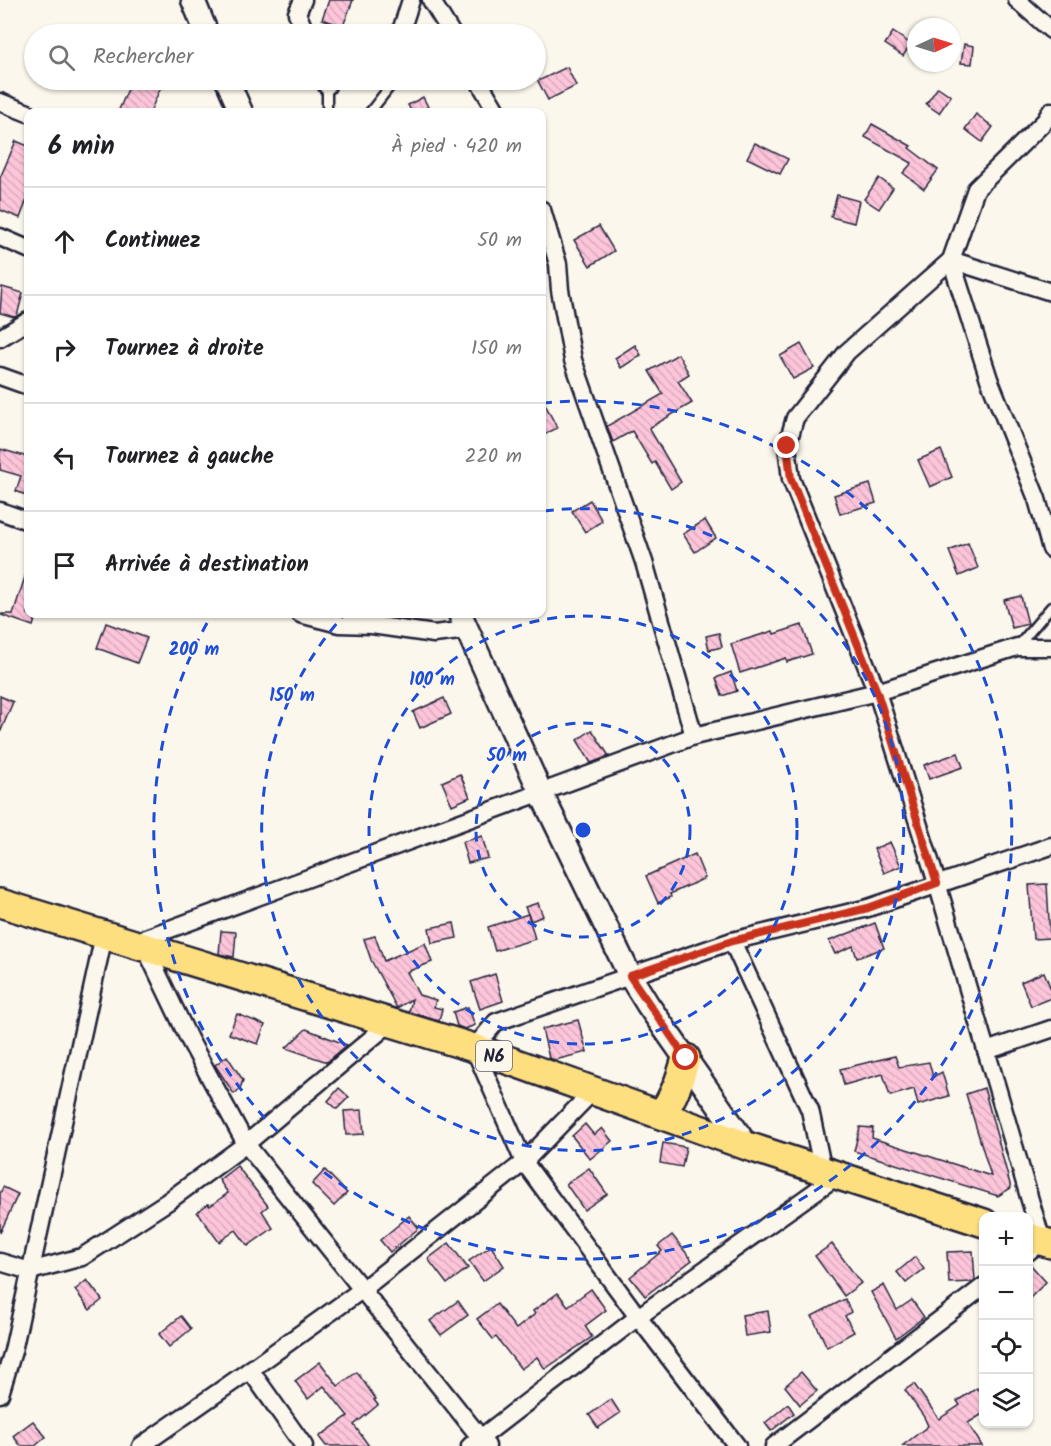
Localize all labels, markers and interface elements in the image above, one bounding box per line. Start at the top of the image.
north arrow [907,18,961,72]
search box [24,24,546,90]
text: Rechercher [93,40,193,75]
icon: search [45,41,78,74]
text: 6 min [48,126,115,168]
text: À pied · 420 m [391,131,522,163]
text: Continuez [105,224,201,259]
icon: ahead [48,225,81,258]
text: 50 m [477,225,522,257]
text: Tournez à droite [105,332,264,367]
icon: right [48,333,81,366]
text: 150 m [471,333,522,365]
route end [773,432,799,458]
text: Tournez à gauche [105,440,274,475]
icon: left [48,441,81,474]
text: 220 m [465,441,522,473]
text: Arrivée à destination [105,548,309,583]
icon: arrive [48,549,81,582]
text: 200 m [169,636,220,665]
text: 100 m [409,666,455,695]
text: 150 m [269,682,315,711]
text: 50 m [486,742,527,771]
centre of rings [573,820,593,840]
road number: N6 [476,1041,512,1071]
route start [672,1044,698,1070]
map controls [979,1212,1033,1428]
button: + [979,1212,1033,1266]
button: − [979,1266,1033,1320]
button: locate [979,1320,1033,1374]
button: layers [979,1374,1033,1428]

